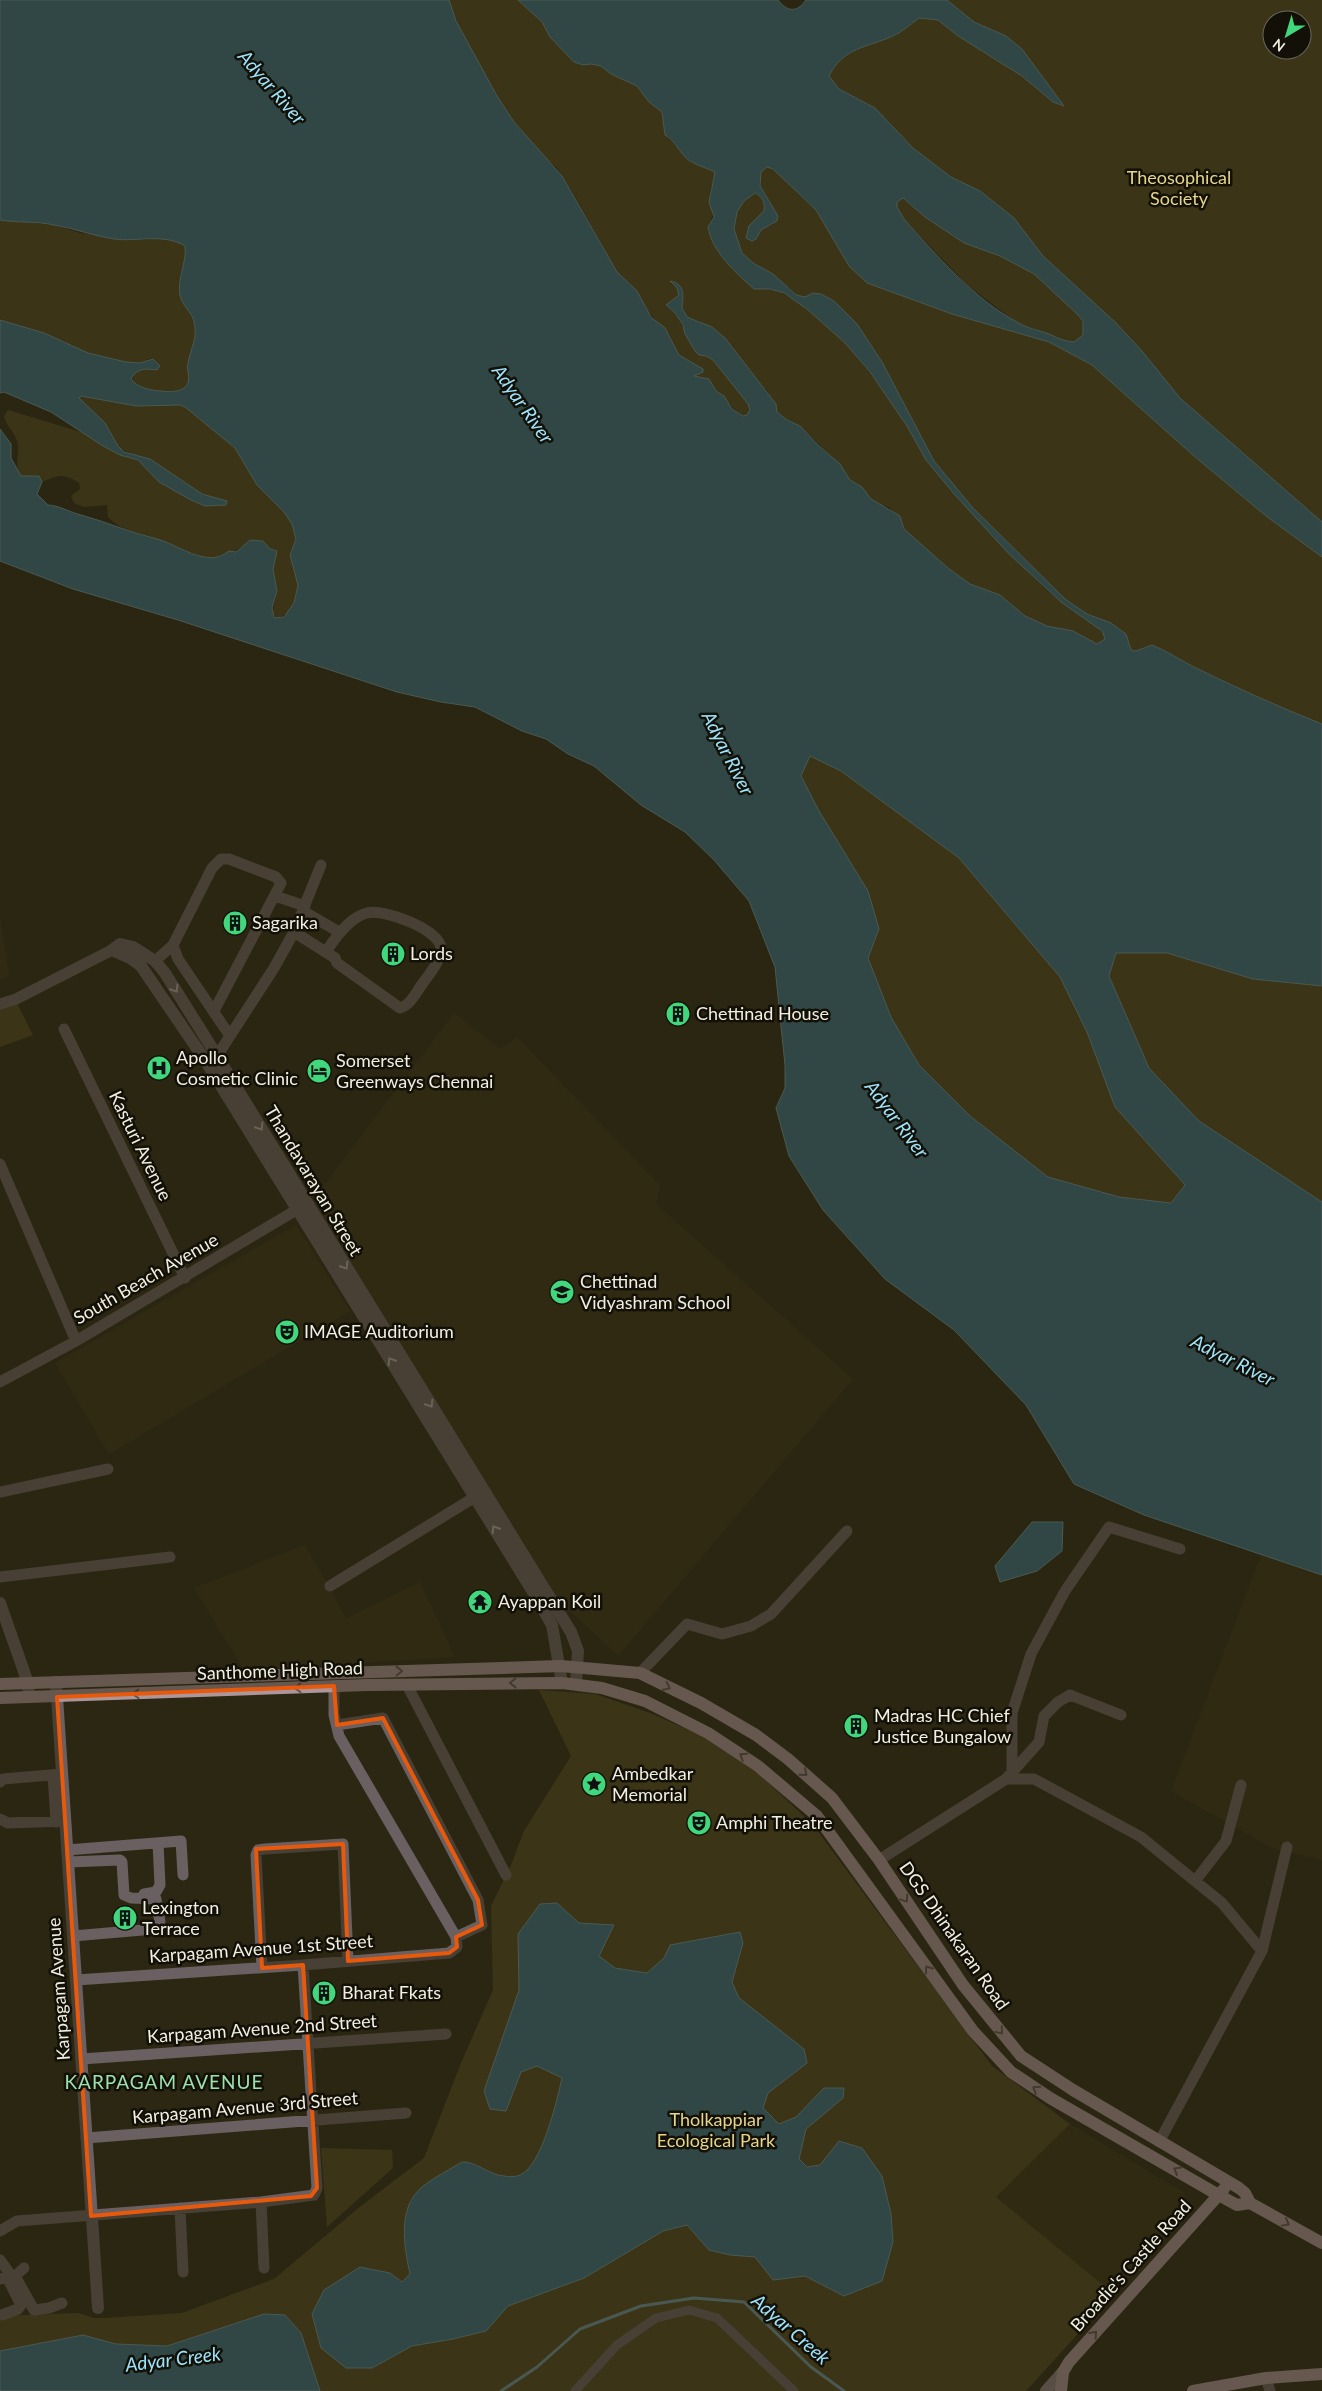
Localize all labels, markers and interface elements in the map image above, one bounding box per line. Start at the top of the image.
north arrow [1262,10,1312,60]
text: N [1269,36,1288,56]
water label: Adyar River [233,44,311,129]
park label: Theosophical Society [1127,166,1231,209]
water label: Adyar River [487,359,559,448]
water label: Adyar River [697,706,760,799]
building icon: Sagarika [222,910,248,936]
place label: Sagarika [252,911,318,933]
building icon: Lords [380,941,406,967]
place label: Lords [410,942,453,964]
one-way arrow [168,983,178,992]
building icon: Chettinad House [665,1001,691,1027]
place label: Chettinad House [696,1002,829,1024]
place label: Apollo Cosmetic Clinic [176,1046,298,1089]
place label: Somerset Greenways Chennai [336,1049,493,1092]
hospital icon: Apollo Cosmetic Clinic [146,1055,172,1081]
hotel icon: Somerset Greenways Chennai [306,1058,332,1084]
water label: Adyar River [860,1075,934,1162]
street label: Kasturi Avenue [105,1087,177,1204]
street label: Thandavarayan Street [260,1101,368,1260]
one-way arrow [254,1122,263,1131]
street label: South Beach Avenue [69,1228,222,1328]
one-way arrow [338,1260,348,1269]
place label: Chettinad Vidyashram School [580,1270,730,1313]
school or university icon: Chettinad Vidyashram School [549,1279,575,1305]
theatre icon: IMAGE Auditorium [274,1319,300,1345]
place label: IMAGE Auditorium [304,1320,454,1342]
water label: Adyar River [1187,1328,1279,1391]
one-way arrow [388,1358,398,1367]
one-way arrow [423,1399,433,1408]
one-way arrow [492,1526,501,1535]
temple icon: Ayappan Koil [467,1589,493,1615]
place label: Ayappan Koil [498,1590,601,1612]
street label: Santhome High Road [197,1656,363,1684]
one-way arrow [395,1665,403,1676]
one-way arrow [509,1678,517,1689]
one-way arrow [662,1680,671,1691]
one-way arrow [294,1682,302,1693]
one-way arrow [132,1688,140,1699]
place label: Madras HC Chief Justice Bungalow [874,1704,1011,1747]
building icon: Madras HC Chief Justice Bungalow [843,1713,869,1739]
one-way arrow [739,1753,748,1762]
place label: Ambedkar Memorial [612,1762,694,1805]
one-way arrow [798,1767,807,1776]
place icon: Ambedkar Memorial [581,1771,607,1797]
theatre icon: Amphi Theatre [686,1810,712,1836]
place label: Amphi Theatre [716,1811,832,1833]
street label: DGS Dhinakaran Road [895,1857,1014,2014]
one-way arrow [899,1894,908,1903]
place label: Lexington Terrace [142,1896,219,1939]
building icon: Lexington Terrace [112,1905,138,1931]
street label: Karpagam Avenue [42,1917,74,2061]
street label: Karpagam Avenue 1st Street [148,1929,374,1967]
one-way arrow [925,1965,934,1975]
building icon: Bharat Fkats [311,1980,337,2006]
place label: Bharat Fkats [342,1981,441,2003]
street label: Karpagam Avenue 2nd Street [146,2009,378,2047]
one-way arrow [995,2025,1004,2034]
district label: KARPAGAM AVENUE [65,2070,263,2093]
one-way arrow [1033,2085,1042,2095]
street label: Karpagam Avenue 3rd Street [131,2086,359,2128]
park label: Tholkappiar Ecological Park [657,2108,776,2151]
one-way arrow [1173,2166,1182,2176]
street label: Broadie's Castle Road [1065,2195,1195,2336]
one-way arrow [1280,2217,1289,2227]
water label: Adyar Creek [747,2288,836,2369]
one-way arrow [1088,2330,1097,2339]
water label: Adyar Creek [123,2341,223,2376]

